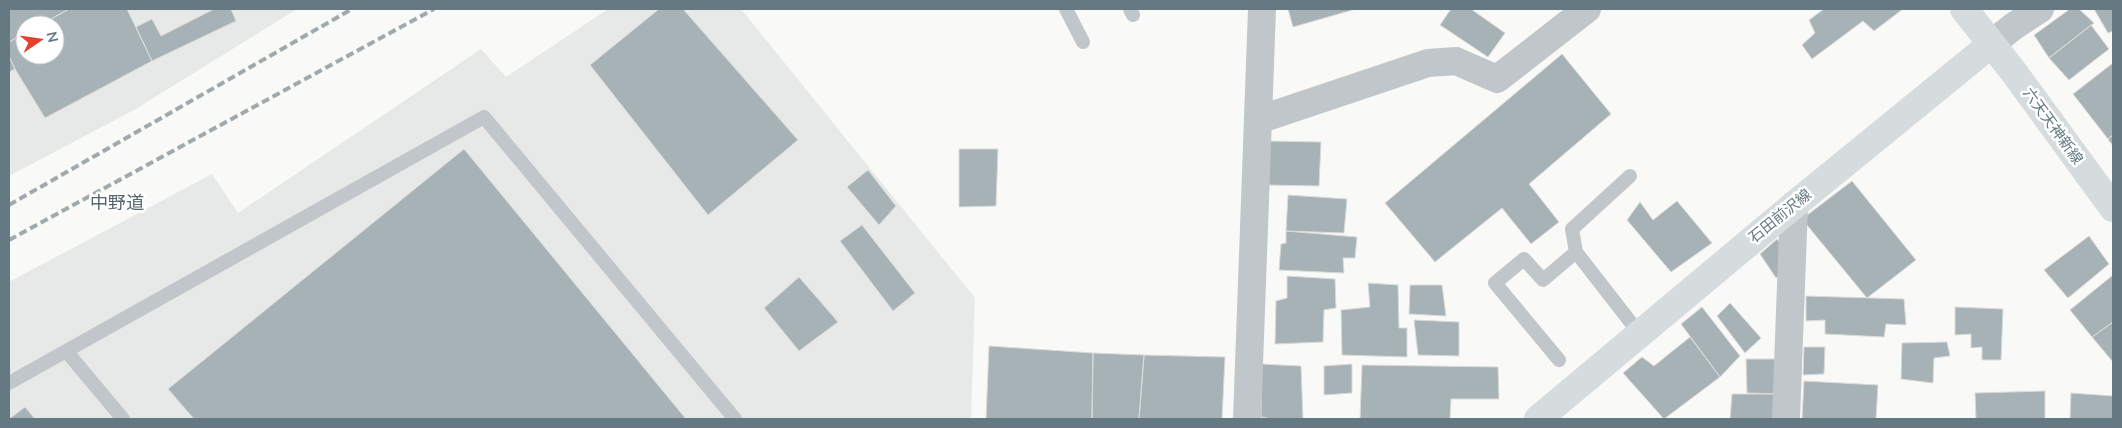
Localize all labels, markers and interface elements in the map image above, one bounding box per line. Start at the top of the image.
north arrow [15,15,65,65]
text: N [42,30,63,44]
street label: 六天天神新線 [2018,84,2088,168]
street label: 石田前沢線 [1745,185,1815,247]
district label: 中野道 [90,191,144,215]

